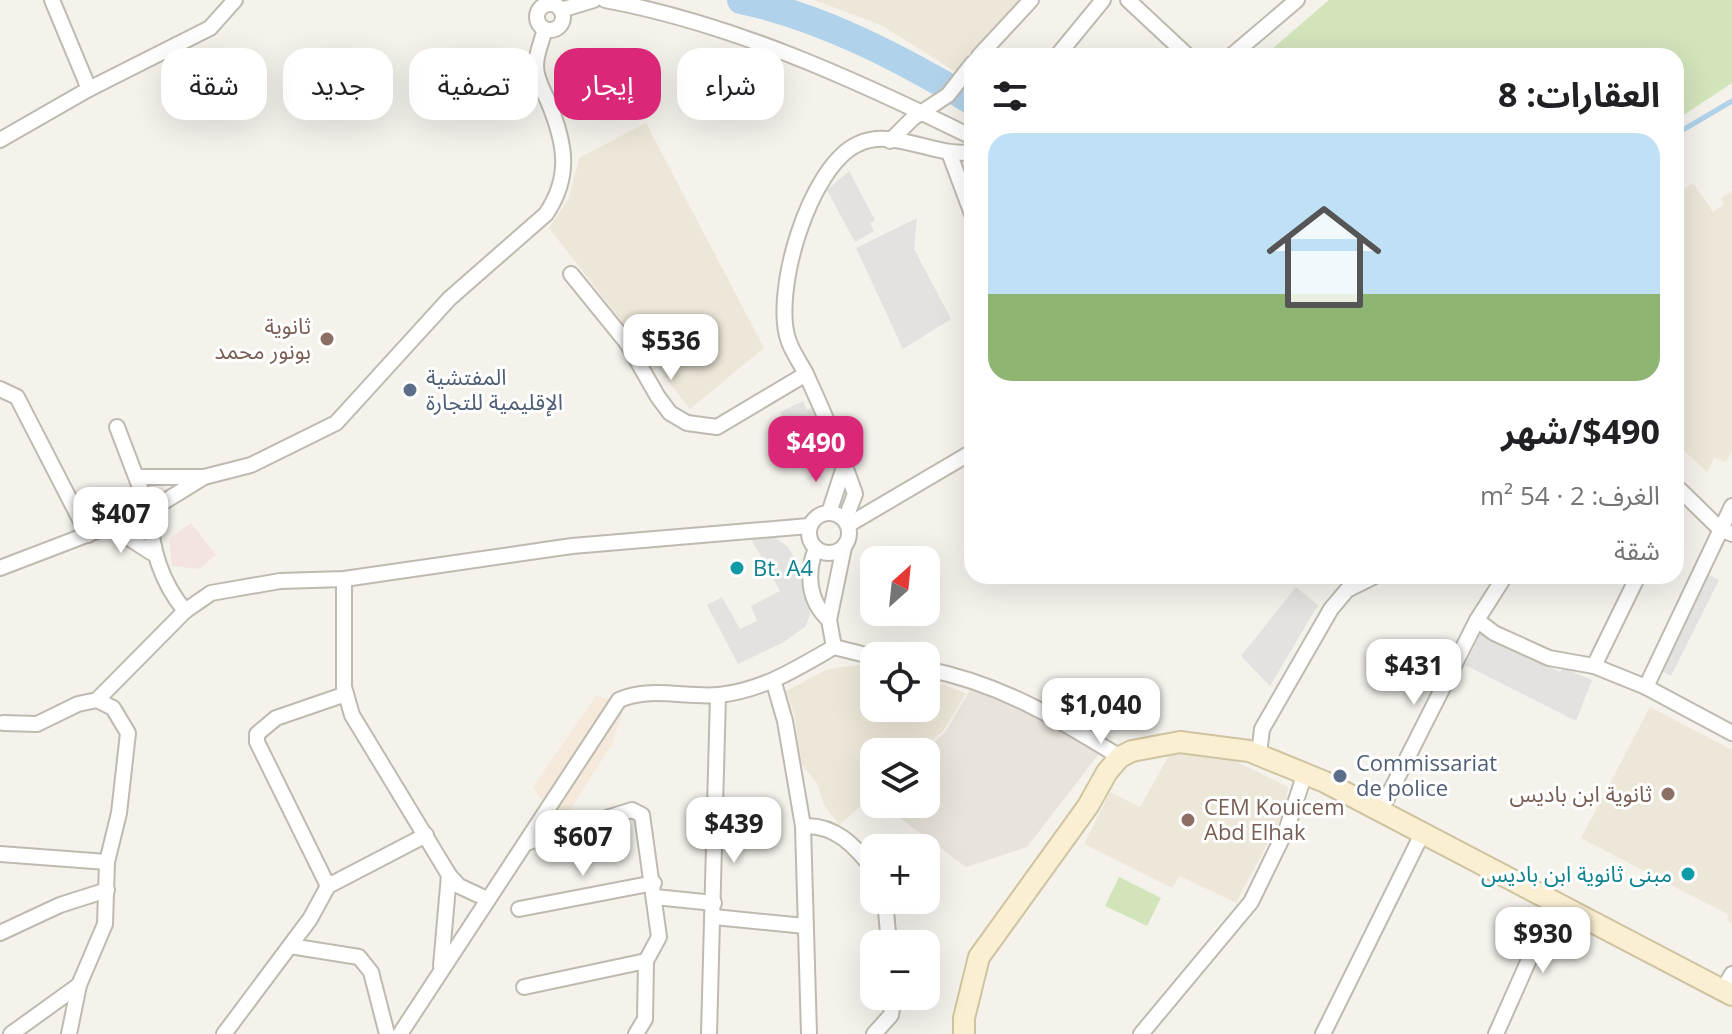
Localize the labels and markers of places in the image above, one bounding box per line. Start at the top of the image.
place label: ثانوية بونور محمد [215,310,311,365]
pin: $536 [624,314,718,382]
marker: ثانوية بونور محمد [318,330,336,348]
place label: المفتشية الإقليمية للتجارة [426,361,563,417]
marker: المفتشية الإقليمية للتجارة [401,381,419,399]
pin: $490 [769,416,863,484]
pin: $407 [74,487,168,555]
place label: Bt. A4 [753,552,813,582]
marker: Bt. A4 [728,559,746,577]
pin: $431 [1367,639,1461,707]
pin: $1,040 [1036,678,1166,746]
place label: Commissariat de police [1356,747,1497,802]
marker: Commissariat de police [1331,767,1349,785]
place label: ثانوية ابن باديس [1509,778,1652,808]
marker: ثانوية ابن باديس [1659,785,1677,803]
place label: CEM Kouicem Abd Elhak [1204,791,1345,846]
pin: $439 [687,797,781,865]
pin: $607 [536,810,630,878]
marker: CEM Kouicem Abd Elhak [1179,811,1197,829]
place label: مبنى ثانوية ابن باديس [1481,858,1672,888]
marker: مبنى ثانوية ابن باديس [1679,865,1697,883]
pin: $930 [1496,907,1590,975]

